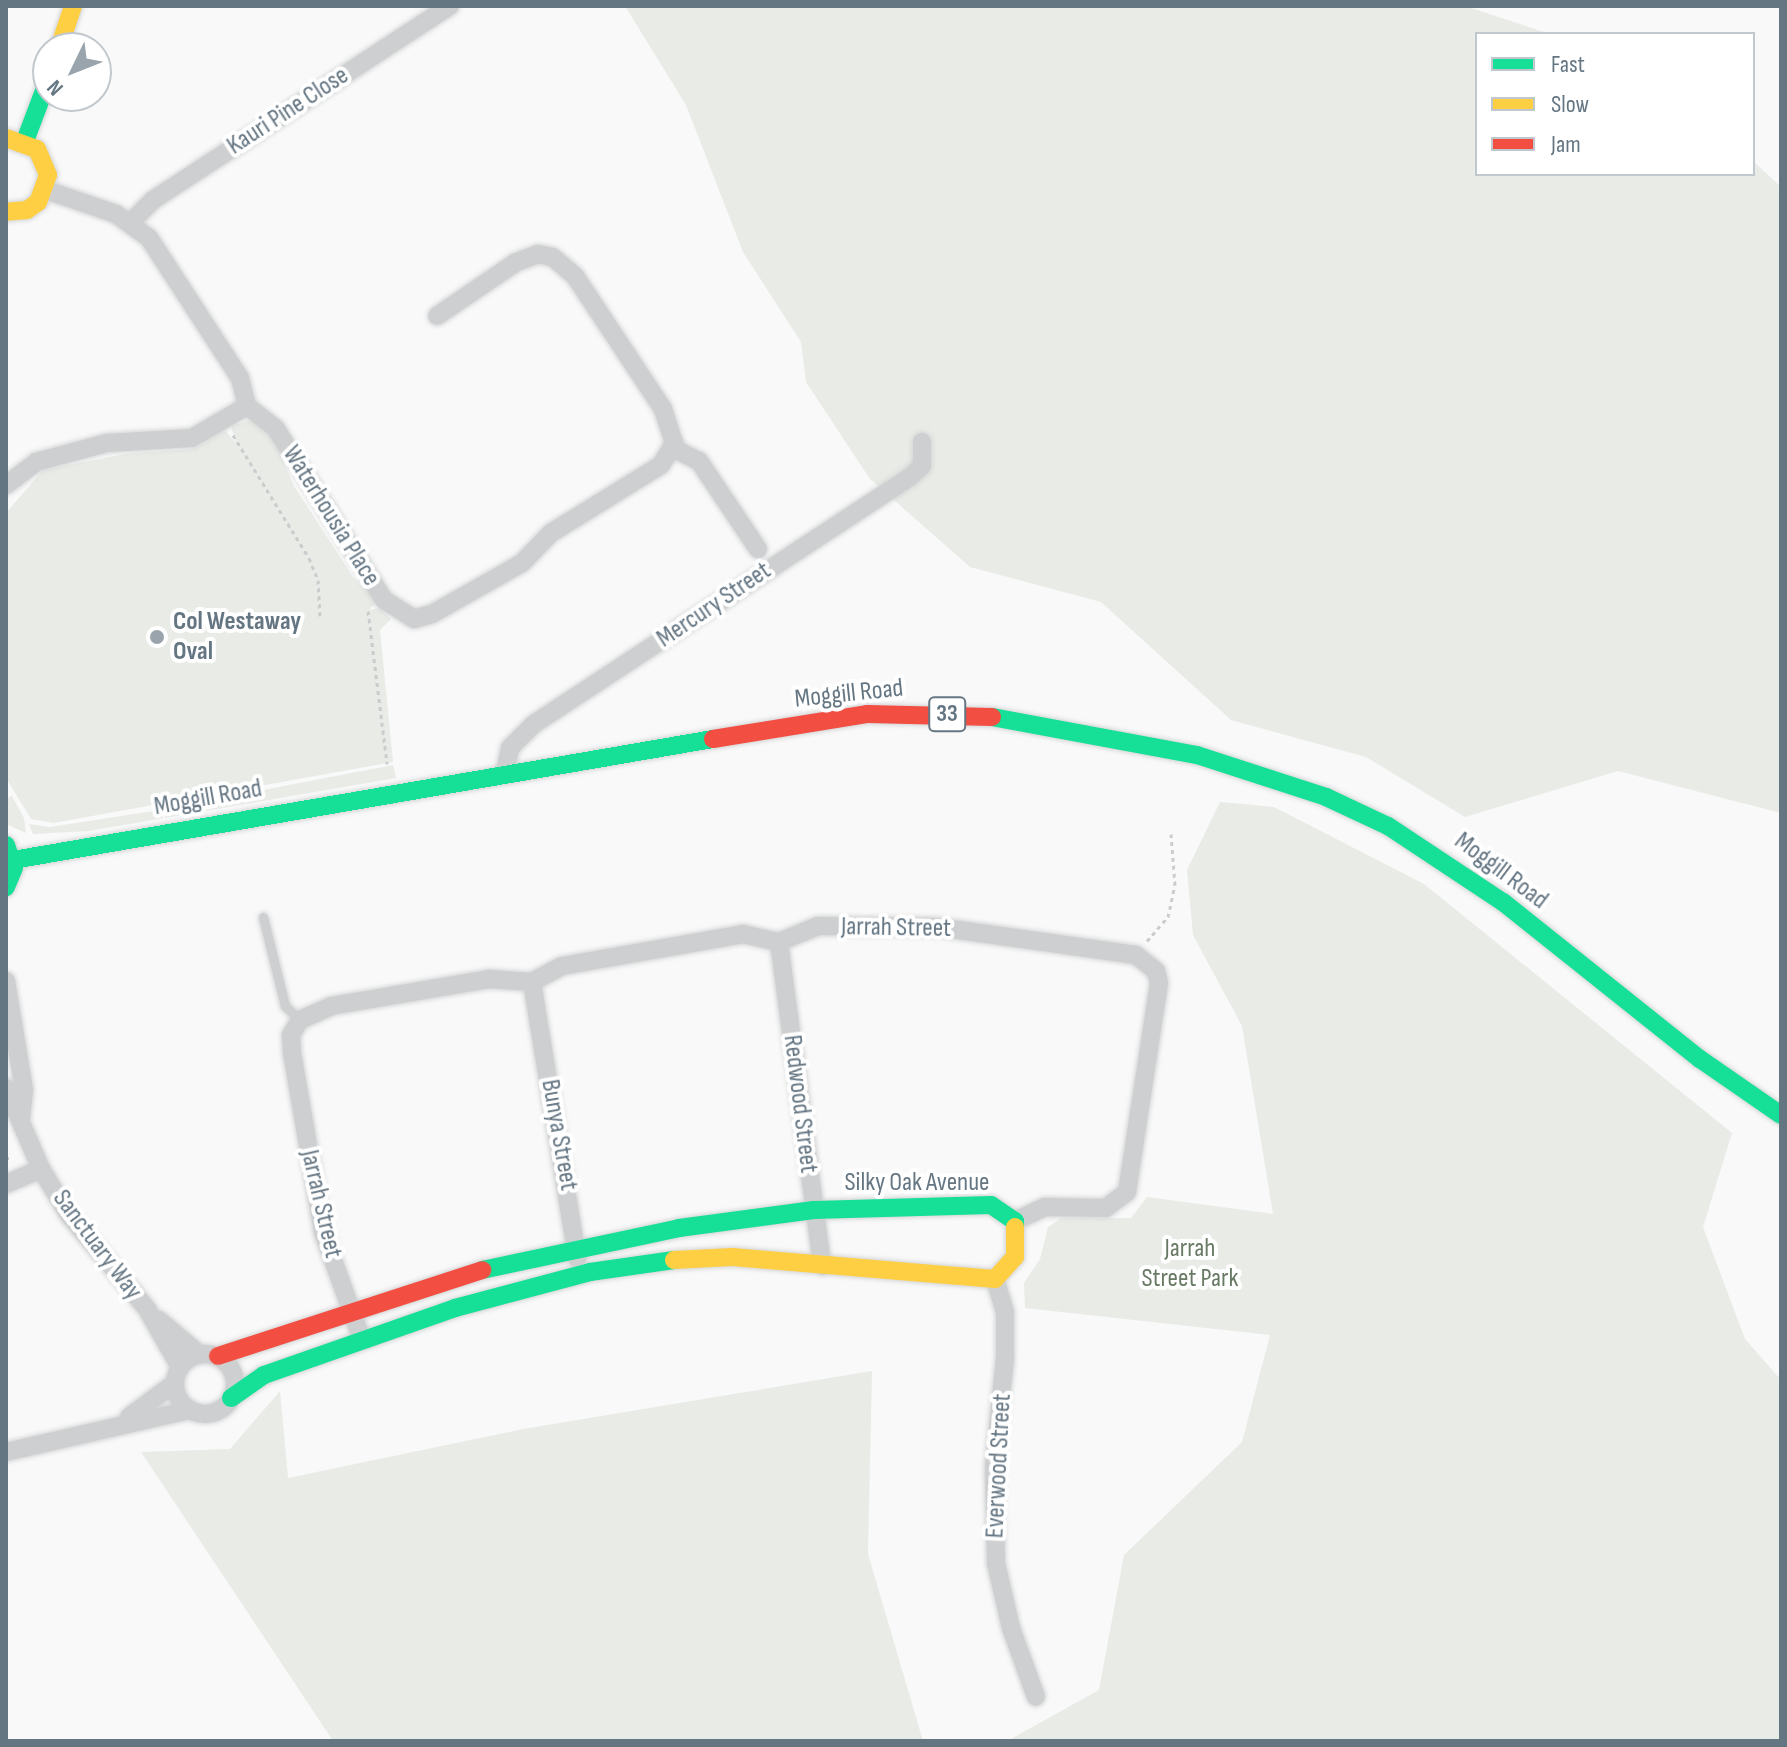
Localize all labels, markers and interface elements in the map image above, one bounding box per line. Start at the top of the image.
north arrow [32,32,112,112]
legend [1475,32,1755,176]
text: Fast [1551,50,1585,79]
street label: Kauri Pine Close [221,60,355,162]
text: N [42,74,69,101]
text: Slow [1551,90,1589,119]
text: Jam [1551,130,1581,159]
street label: Waterhousia Place [275,440,387,592]
street label: Mercury Street [651,555,777,655]
place label: Col Westaway Oval [173,606,301,668]
marker: Col Westaway Oval [148,628,166,646]
street label: Moggill Road [793,673,905,715]
road number: 33 [927,694,967,734]
street label: Moggill Road [152,773,264,823]
street label: Moggill Road [1448,826,1554,916]
street label: Jarrah Street [841,911,951,945]
street label: Redwood Street [776,1033,824,1175]
street label: Bunya Street [534,1077,584,1193]
street label: Jarrah Street [293,1147,349,1261]
street label: Silky Oak Avenue [844,1167,990,1199]
street label: Sanctuary Way [46,1184,148,1306]
park label: Jarrah Street Park [1141,1233,1239,1294]
street label: Everwood Street [980,1393,1018,1539]

